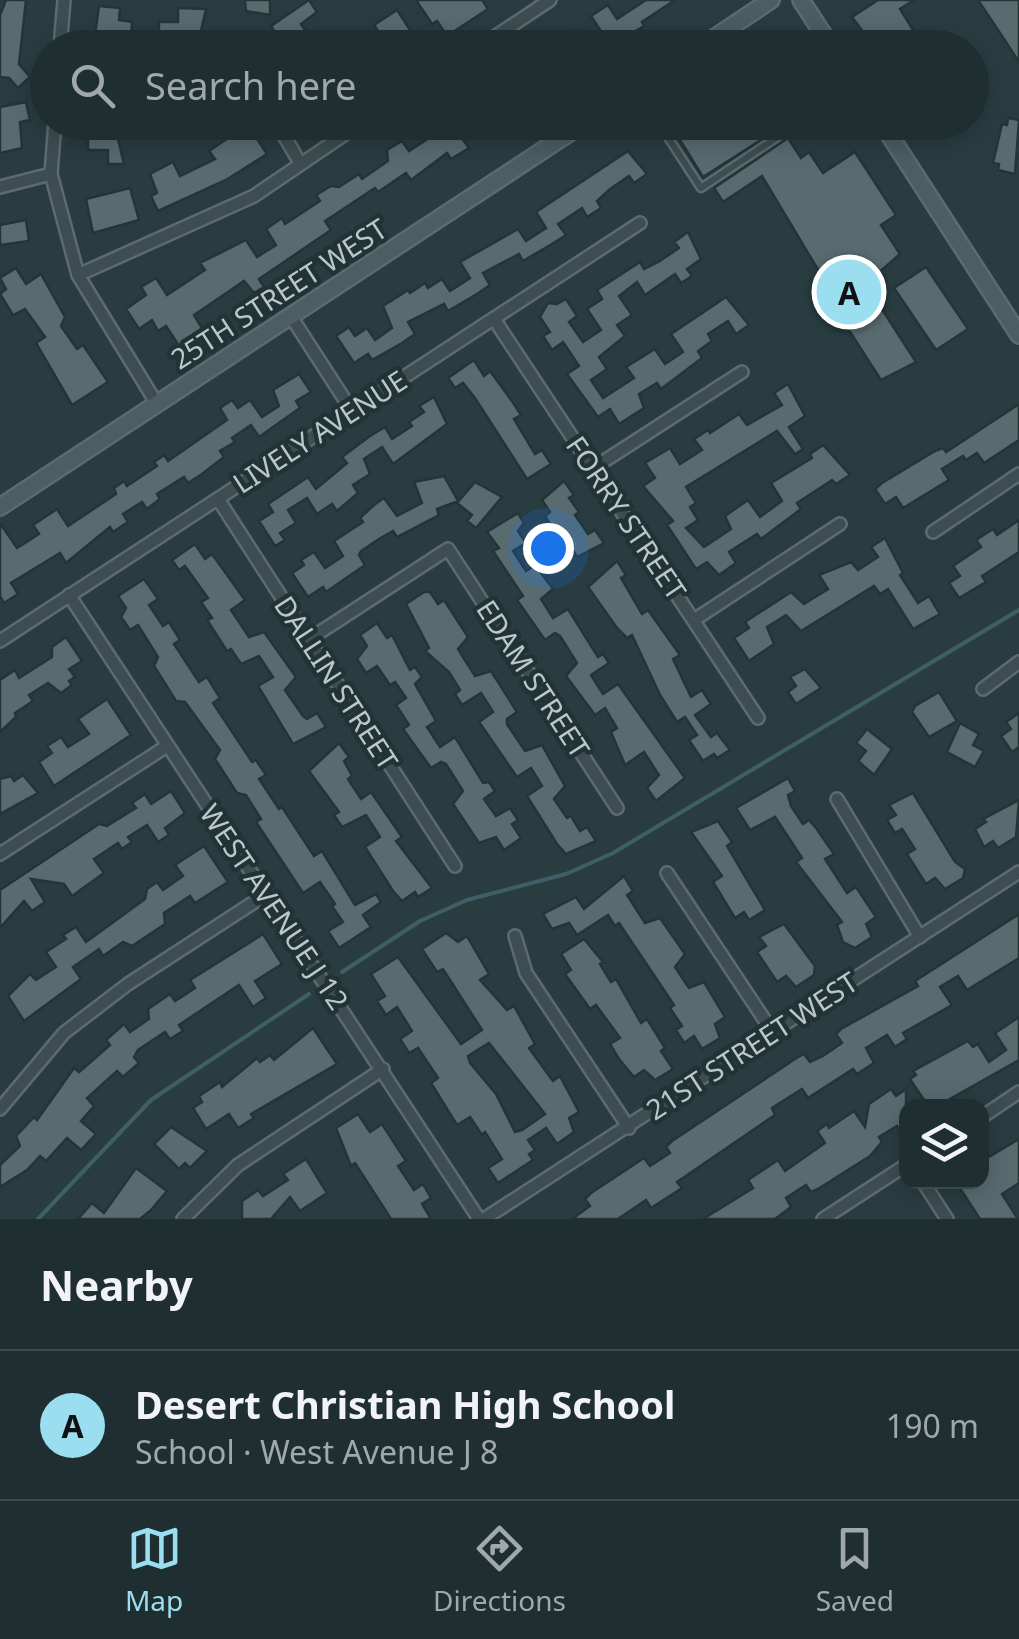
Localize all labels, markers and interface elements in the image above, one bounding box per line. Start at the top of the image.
search box [30,30,989,140]
icon: search [65,58,120,113]
text: Search here [145,59,356,111]
street label: 25TH STREET WEST [163,209,394,377]
pin: A [816,254,882,330]
street label: LIVELY AVENUE [225,361,414,502]
street label: FORRY STREET [558,428,696,607]
your location [523,523,574,574]
street label: DALLIN STREET [266,588,408,777]
street label: EDAM STREET [469,592,599,765]
street label: WEST AVENUE J 12 [192,796,358,1017]
street label: 21ST STREET WEST [638,962,865,1128]
map controls [899,1099,989,1189]
button: layers [899,1099,989,1189]
text: Nearby [40,1256,193,1313]
text: Desert Christian High School [135,1378,675,1430]
text: A [61,1404,84,1447]
text: 190 m [886,1404,979,1447]
text: School · West Avenue J 8 [135,1430,498,1473]
tab: Map [125,1521,183,1619]
tab: Directions [433,1521,566,1619]
tab: Saved [816,1521,894,1619]

